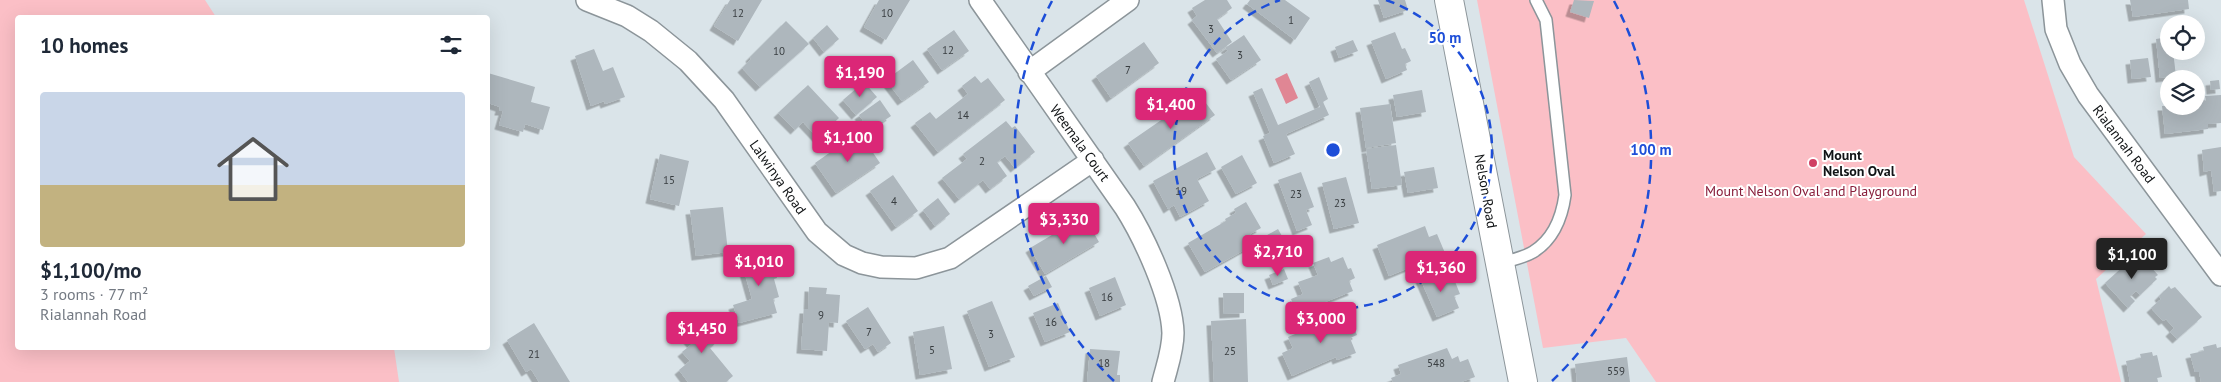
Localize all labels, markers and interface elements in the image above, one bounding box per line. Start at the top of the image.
house number: 12 [732,6,744,20]
house number: 10 [881,6,893,20]
house number: 1 [1288,13,1294,27]
map controls [2160,15,2205,115]
button: locate [2160,15,2205,60]
house number: 3 [1208,22,1214,36]
text: 50 m [1429,28,1461,47]
icon: filters [437,31,465,59]
text: 10 homes [40,32,128,59]
house number: 12 [942,43,954,57]
house number: 10 [773,44,785,58]
house number: 3 [1237,48,1243,62]
pin: $1,190 [819,56,901,98]
text: $1,190 [835,62,885,82]
house number: 7 [1125,63,1131,77]
button: layers [2160,70,2205,115]
pin: $1,400 [1130,88,1212,130]
text: $1,400 [1146,94,1196,114]
street label: Weemala Court [1046,101,1114,185]
street label: Rialannah Road [2089,101,2159,187]
house number: 14 [957,108,969,122]
pin: $1,100 [807,120,889,163]
icon: home [208,124,298,214]
text: $1,100 [823,127,873,147]
street label: Lalwinya Road [746,136,810,218]
text: 100 m [1630,140,1672,159]
centre of rings [1324,141,1342,159]
place label: Mount Nelson Oval [1823,146,1896,180]
street label: Nelson Road [1471,152,1501,230]
house number: 2 [979,154,985,168]
marker: Mount Nelson Oval [1807,157,1819,169]
house number: 15 [663,173,675,187]
park label: Mount Nelson Oval and Playground [1705,182,1917,200]
house number: 19 [1175,184,1187,198]
house number: 23 [1290,187,1302,201]
house number: 4 [891,194,897,208]
house number: 23 [1334,196,1346,210]
pin: $3,330 [1023,202,1105,245]
text: $3,330 [1039,209,1089,229]
pin: $2,710 [1237,234,1319,277]
pin: $1,100 [2091,238,2173,280]
text: $2,710 [1253,241,1303,261]
pin: $1,010 [718,244,800,287]
text: $1,100 [2107,244,2157,264]
pin: $1,360 [1400,250,1482,293]
text: $1,010 [734,251,784,271]
text: $1,100/mo [40,257,142,284]
text: $1,360 [1416,257,1466,277]
text: 3 rooms · 77 m² [40,284,148,304]
house number: 16 [1101,290,1113,304]
pin: $3,000 [1280,302,1362,344]
text: Rialannah Road [40,304,147,324]
house number: 9 [818,308,824,322]
text: $3,000 [1296,308,1346,328]
pin: $1,450 [661,312,743,354]
house number: 16 [1045,315,1057,329]
text: $1,450 [677,318,727,338]
house number: 7 [866,325,872,339]
house number: 3 [988,327,994,341]
house number: 5 [929,343,935,357]
house number: 25 [1224,344,1236,358]
house number: 21 [528,347,540,361]
house number: 18 [1098,356,1110,370]
house number: 548 [1427,356,1445,370]
house number: 559 [1607,364,1625,378]

